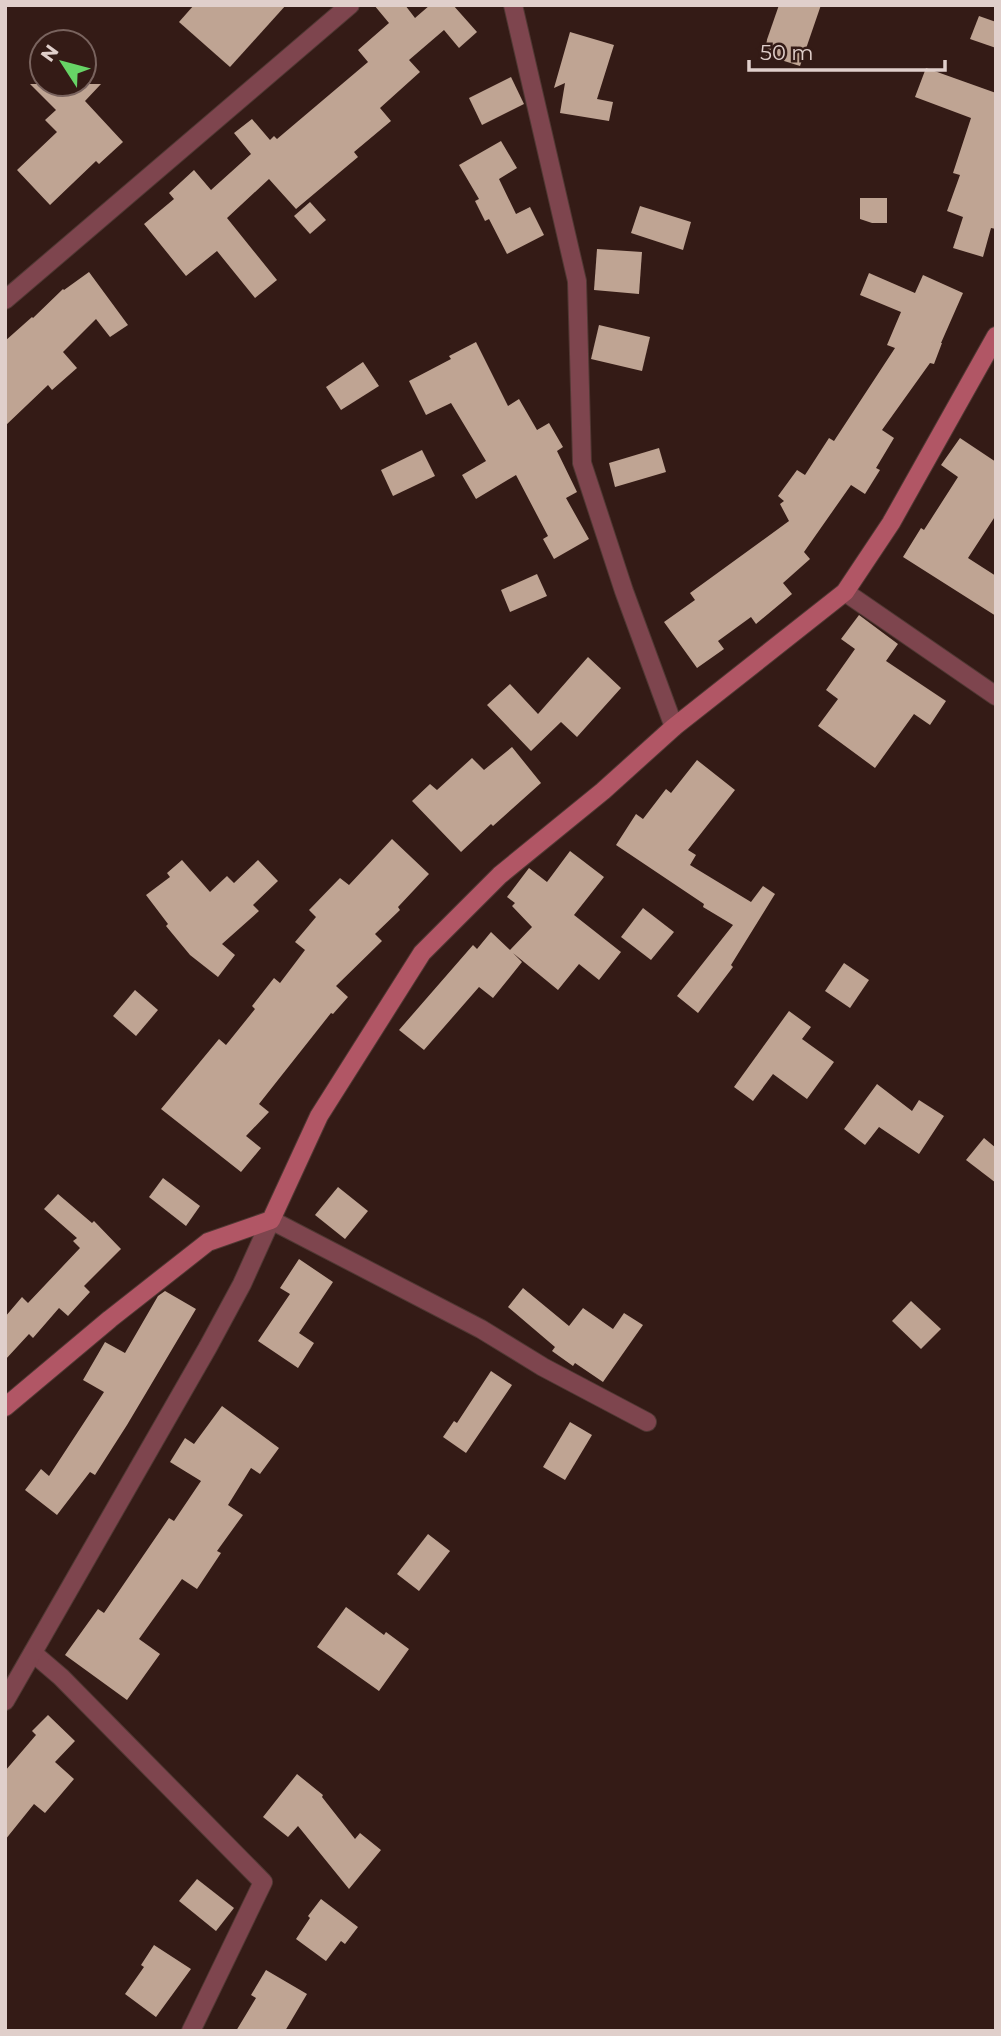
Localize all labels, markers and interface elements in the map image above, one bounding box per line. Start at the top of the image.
north arrow [28,28,98,98]
scale bar [749,28,945,72]
text: N [36,40,63,66]
text: 50 m [760,40,814,65]

